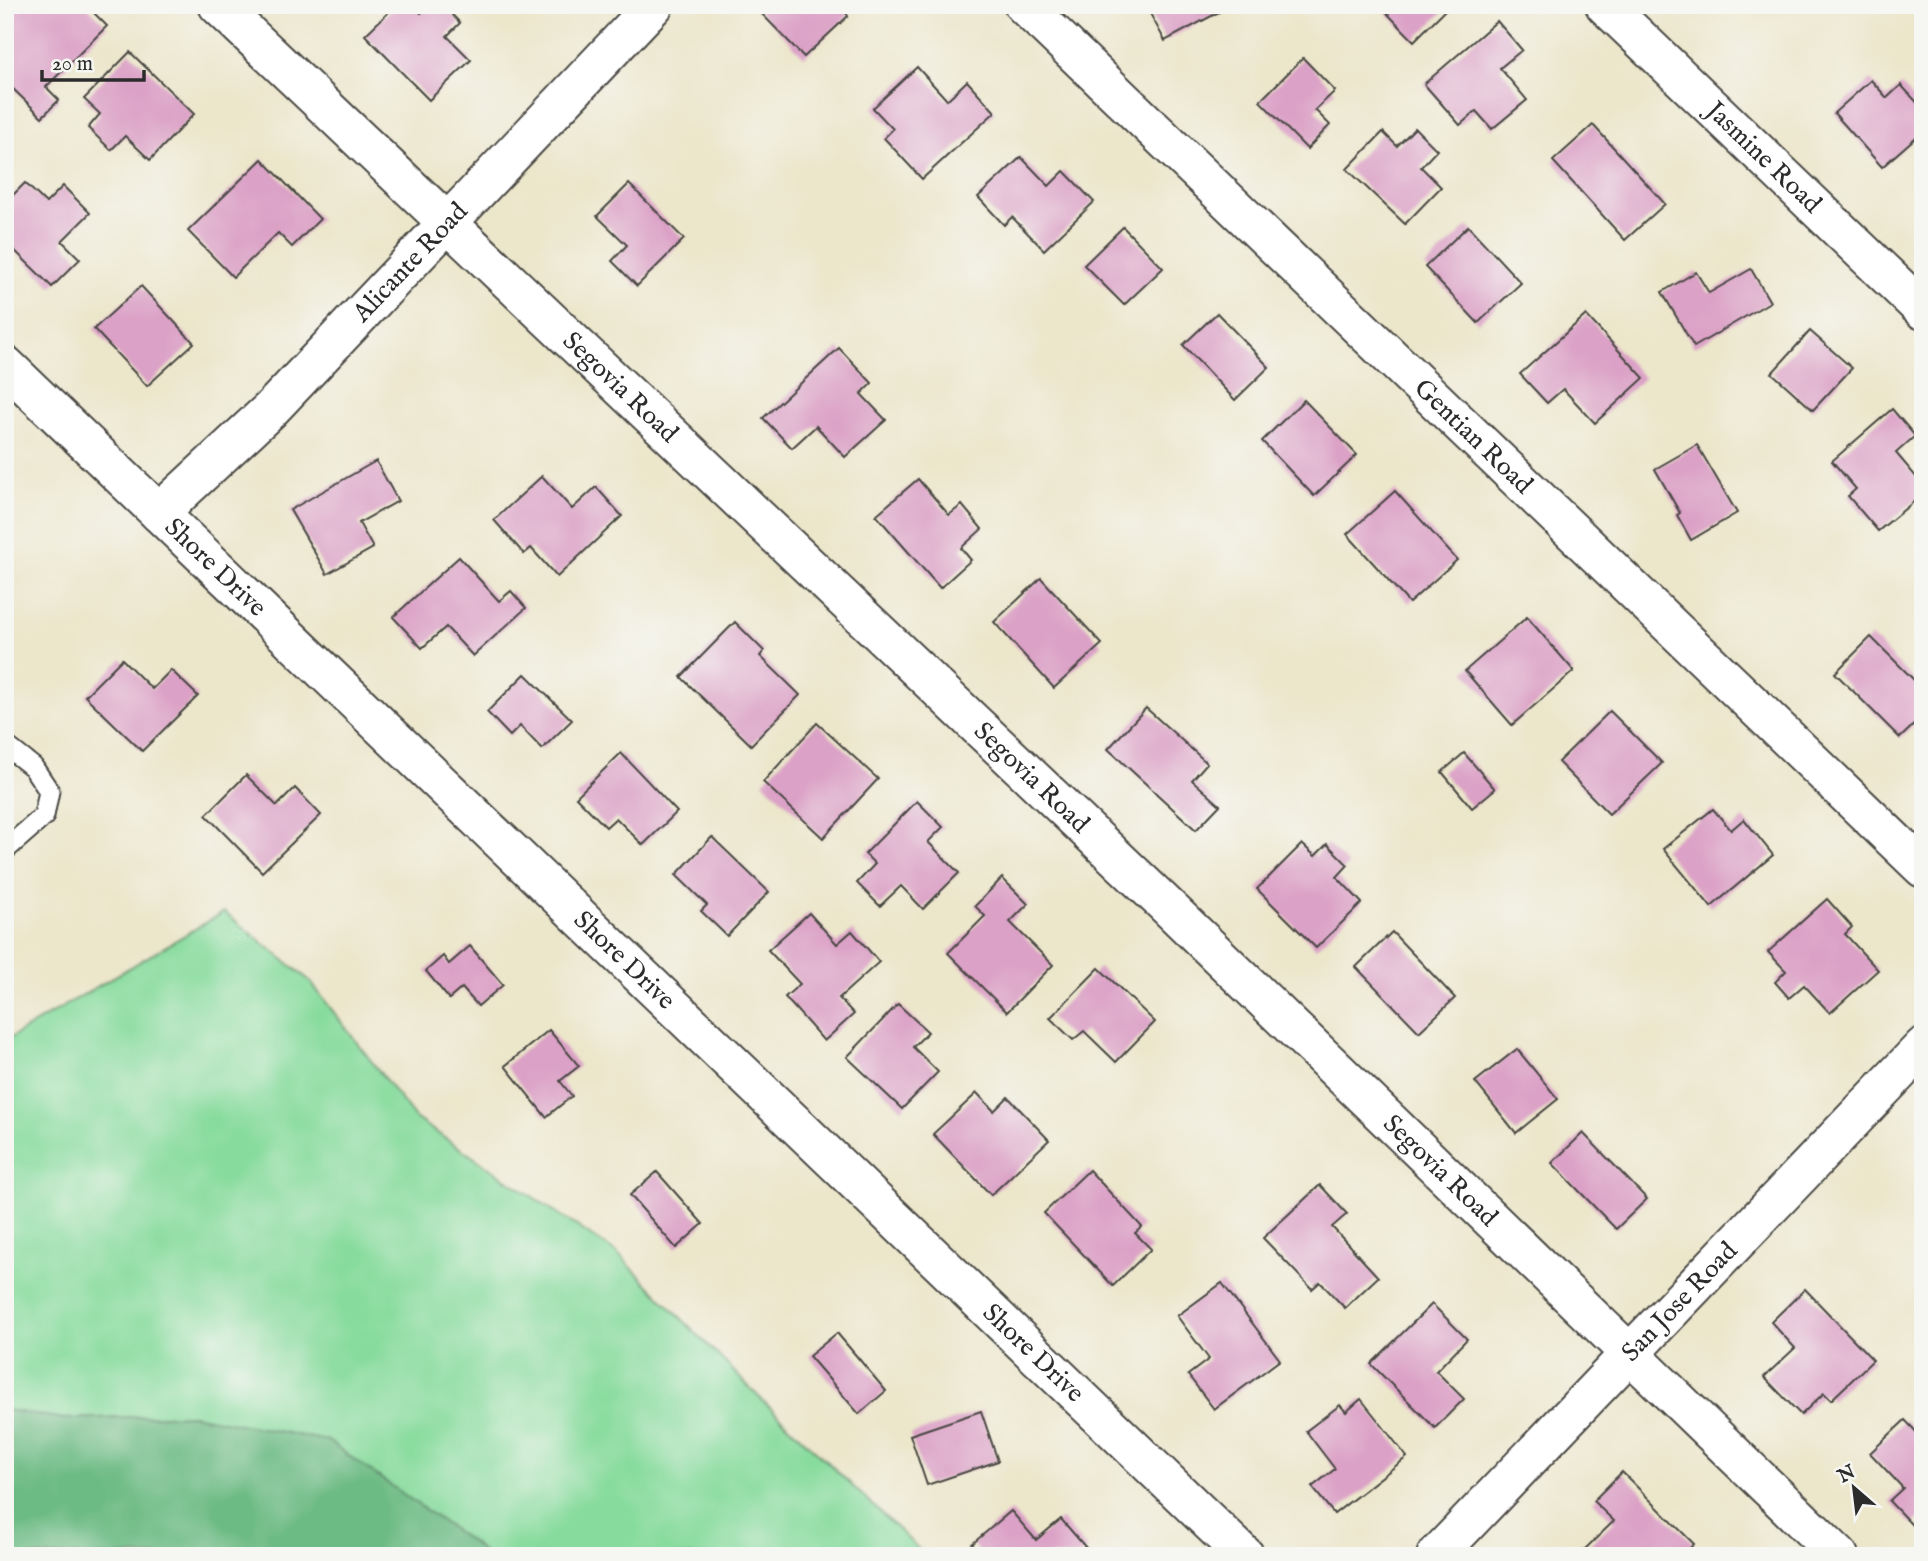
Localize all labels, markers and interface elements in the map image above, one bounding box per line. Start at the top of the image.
scale bar [42,38,144,82]
text: 20 m [52,51,93,78]
street label: Jasmine Road [1697,92,1829,220]
street label: Alicante Road [345,195,475,330]
street label: Segovia Road [556,324,685,450]
street label: Gentian Road [1407,372,1540,501]
street label: Shore Drive [158,511,274,624]
street label: Segovia Road [967,715,1097,840]
street label: Shore Drive [567,904,682,1017]
street label: Segovia Road [1376,1107,1505,1234]
street label: San Jose Road [1614,1235,1744,1369]
street label: Shore Drive [976,1296,1091,1409]
north arrow [1820,1452,1890,1522]
text: N [1833,1460,1860,1490]

